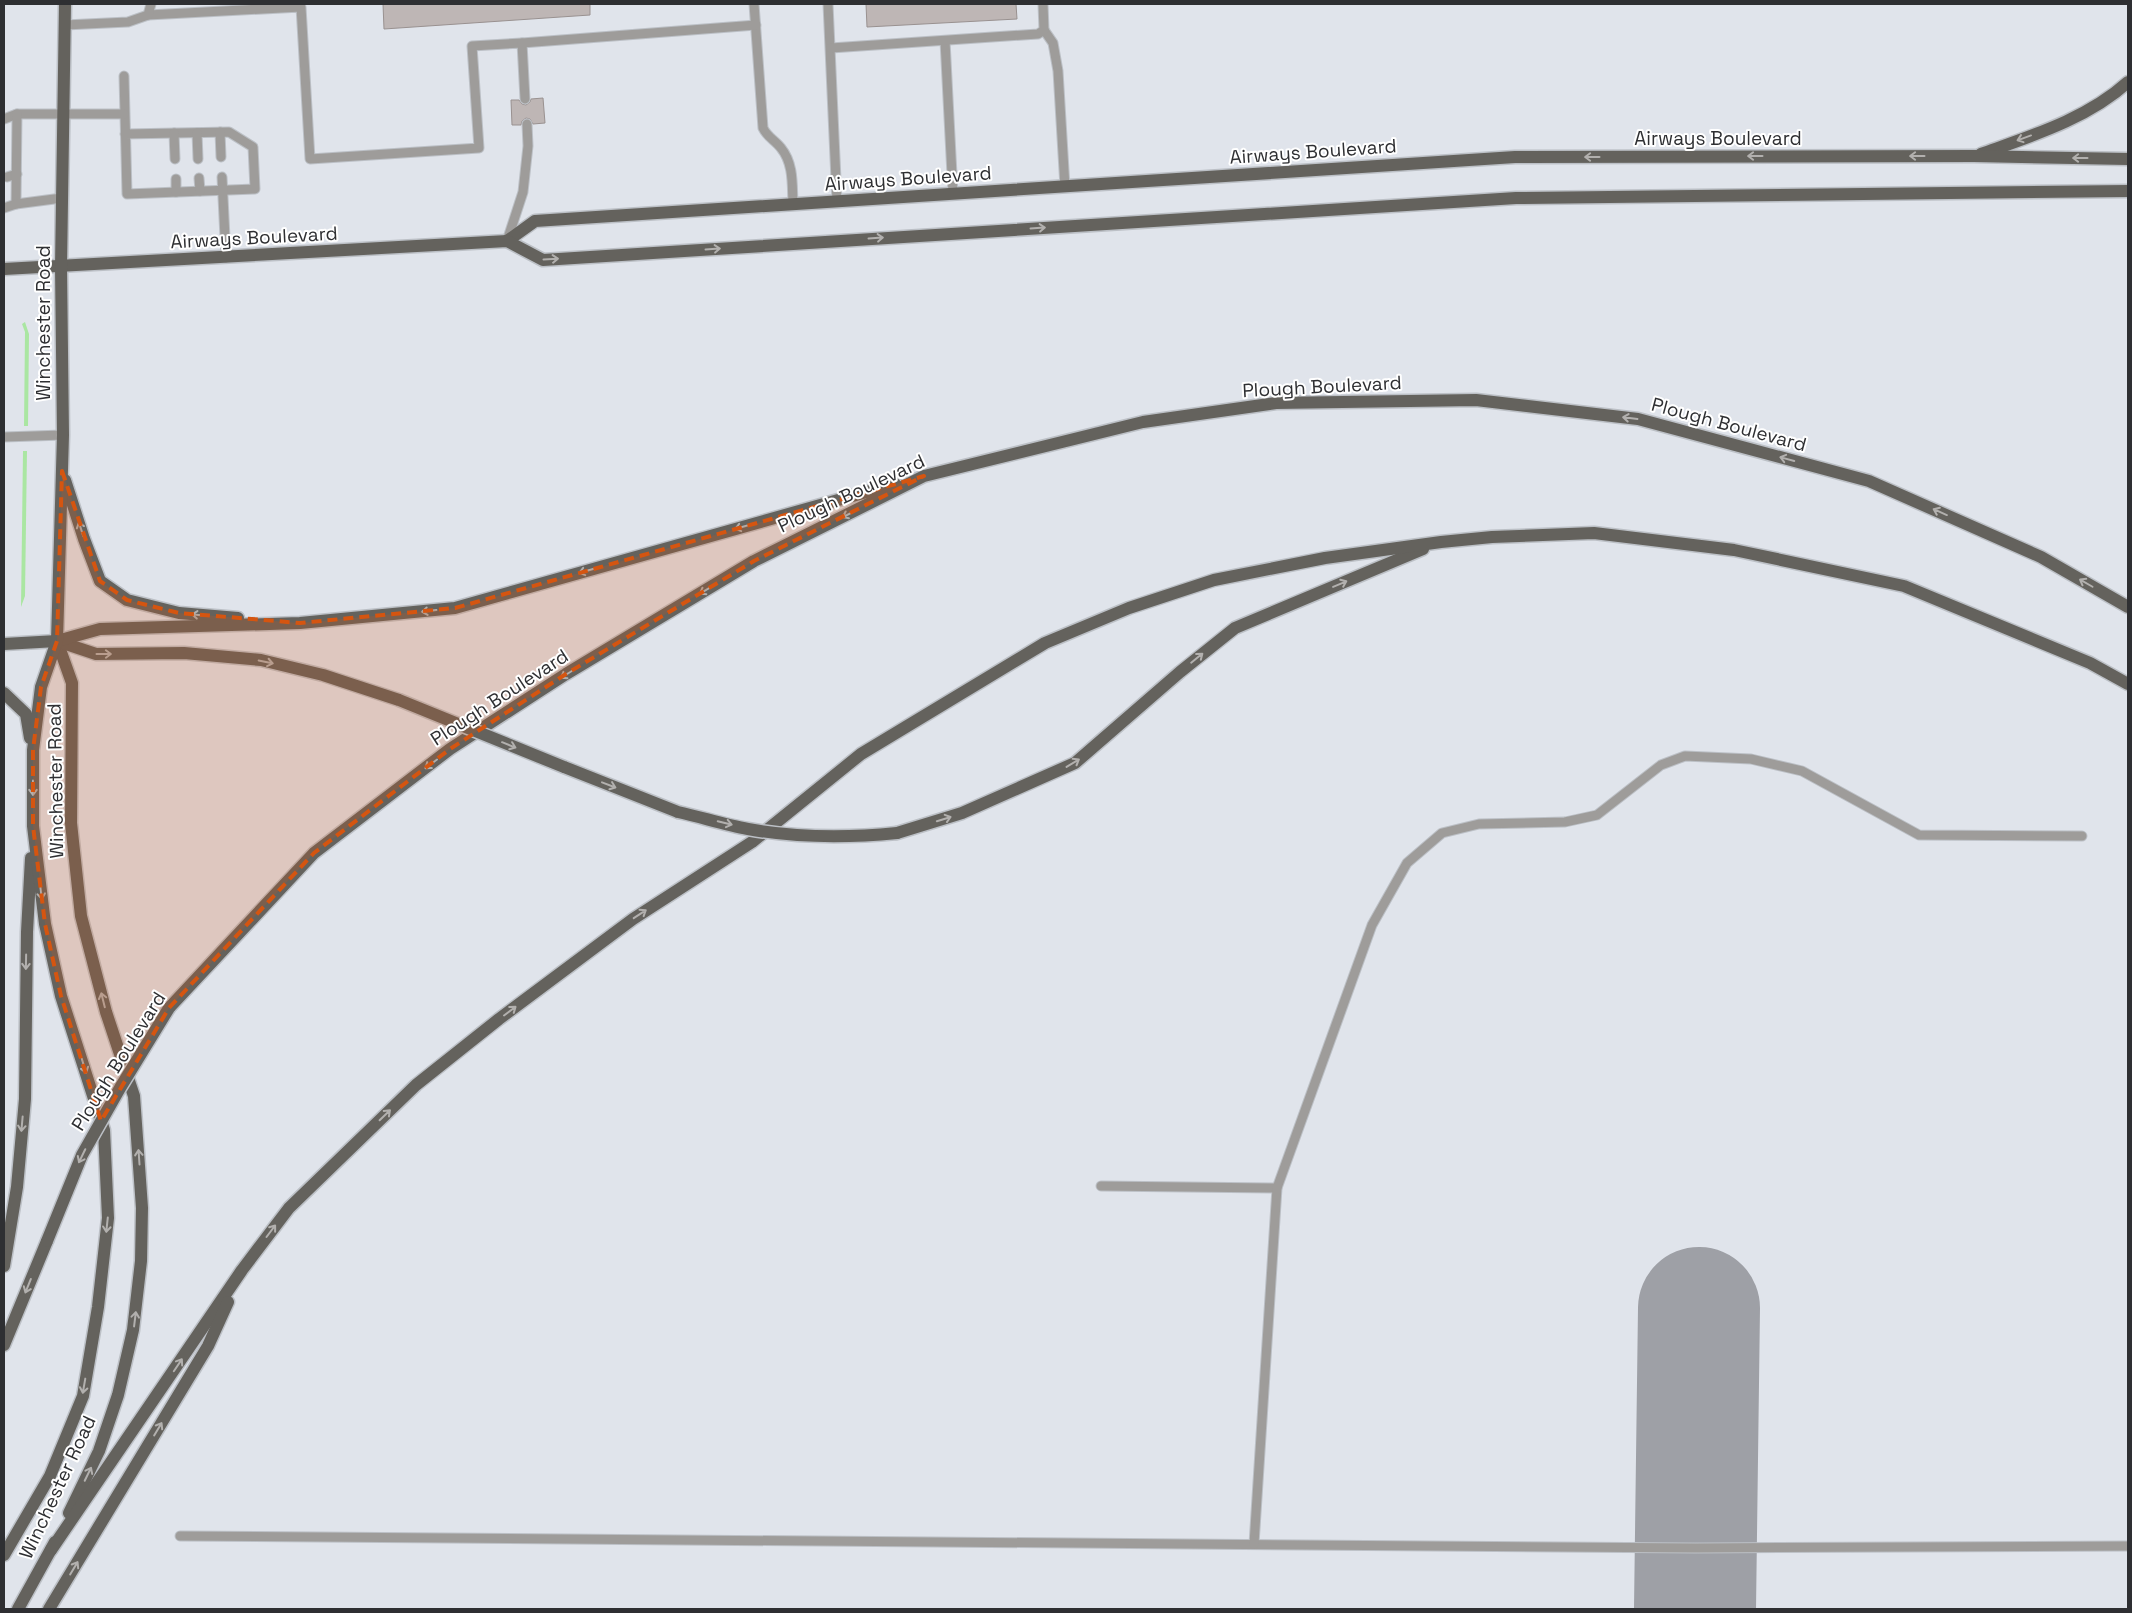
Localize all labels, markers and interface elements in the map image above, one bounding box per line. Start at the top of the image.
street label: Airways Boulevard [1634,126,1802,151]
street label: Airways Boulevard [1229,133,1397,170]
one-way arrow [2017,134,2032,143]
one-way arrow [1747,151,1763,161]
one-way arrow [1909,151,1926,161]
one-way arrow [1584,152,1600,162]
one-way arrow [2072,153,2088,163]
street label: Airways Boulevard [824,160,992,197]
street label: Airways Boulevard [170,221,338,254]
one-way arrow [1030,224,1046,233]
one-way arrow [867,234,883,243]
one-way arrow [705,244,721,253]
street label: Winchester Road [31,245,56,401]
one-way arrow [543,254,559,264]
street label: Plough Boulevard [1242,370,1402,403]
street label: Plough Boulevard [1649,392,1809,457]
one-way arrow [1622,413,1638,423]
street label: Plough Boulevard [774,448,929,538]
one-way arrow [1779,454,1795,463]
one-way arrow [1933,507,1948,516]
one-way arrow [842,509,857,519]
one-way arrow [75,521,85,537]
one-way arrow [735,523,751,532]
one-way arrow [578,567,594,577]
one-way arrow [2079,577,2094,587]
one-way arrow [1332,579,1347,588]
one-way arrow [699,585,713,595]
one-way arrow [421,606,437,616]
one-way arrow [191,610,207,619]
street label: Plough Boulevard [426,643,573,751]
one-way arrow [95,649,111,658]
one-way arrow [1190,653,1203,664]
one-way arrow [257,657,273,667]
one-way arrow [560,669,574,679]
street label: Winchester Road [42,703,69,859]
one-way arrow [501,741,516,750]
one-way arrow [425,758,438,769]
one-way arrow [1066,758,1080,769]
one-way arrow [28,780,38,796]
one-way arrow [601,781,616,790]
one-way arrow [935,813,951,823]
one-way arrow [716,819,732,828]
one-way arrow [36,883,46,899]
one-way arrow [633,909,647,919]
one-way arrow [21,954,31,970]
street label: Plough Boulevard [66,987,171,1136]
one-way arrow [97,993,107,1009]
one-way arrow [503,1006,517,1016]
one-way arrow [79,1058,89,1074]
one-way arrow [379,1109,391,1121]
one-way arrow [18,1116,27,1132]
one-way arrow [77,1148,87,1163]
one-way arrow [135,1149,144,1165]
one-way arrow [102,1217,112,1233]
one-way arrow [266,1225,277,1238]
one-way arrow [23,1278,32,1293]
one-way arrow [130,1312,140,1328]
one-way arrow [173,1358,183,1372]
one-way arrow [79,1378,89,1394]
street label: Winchester Road [13,1412,102,1563]
one-way arrow [153,1422,163,1436]
one-way arrow [83,1467,93,1482]
one-way arrow [69,1561,79,1575]

